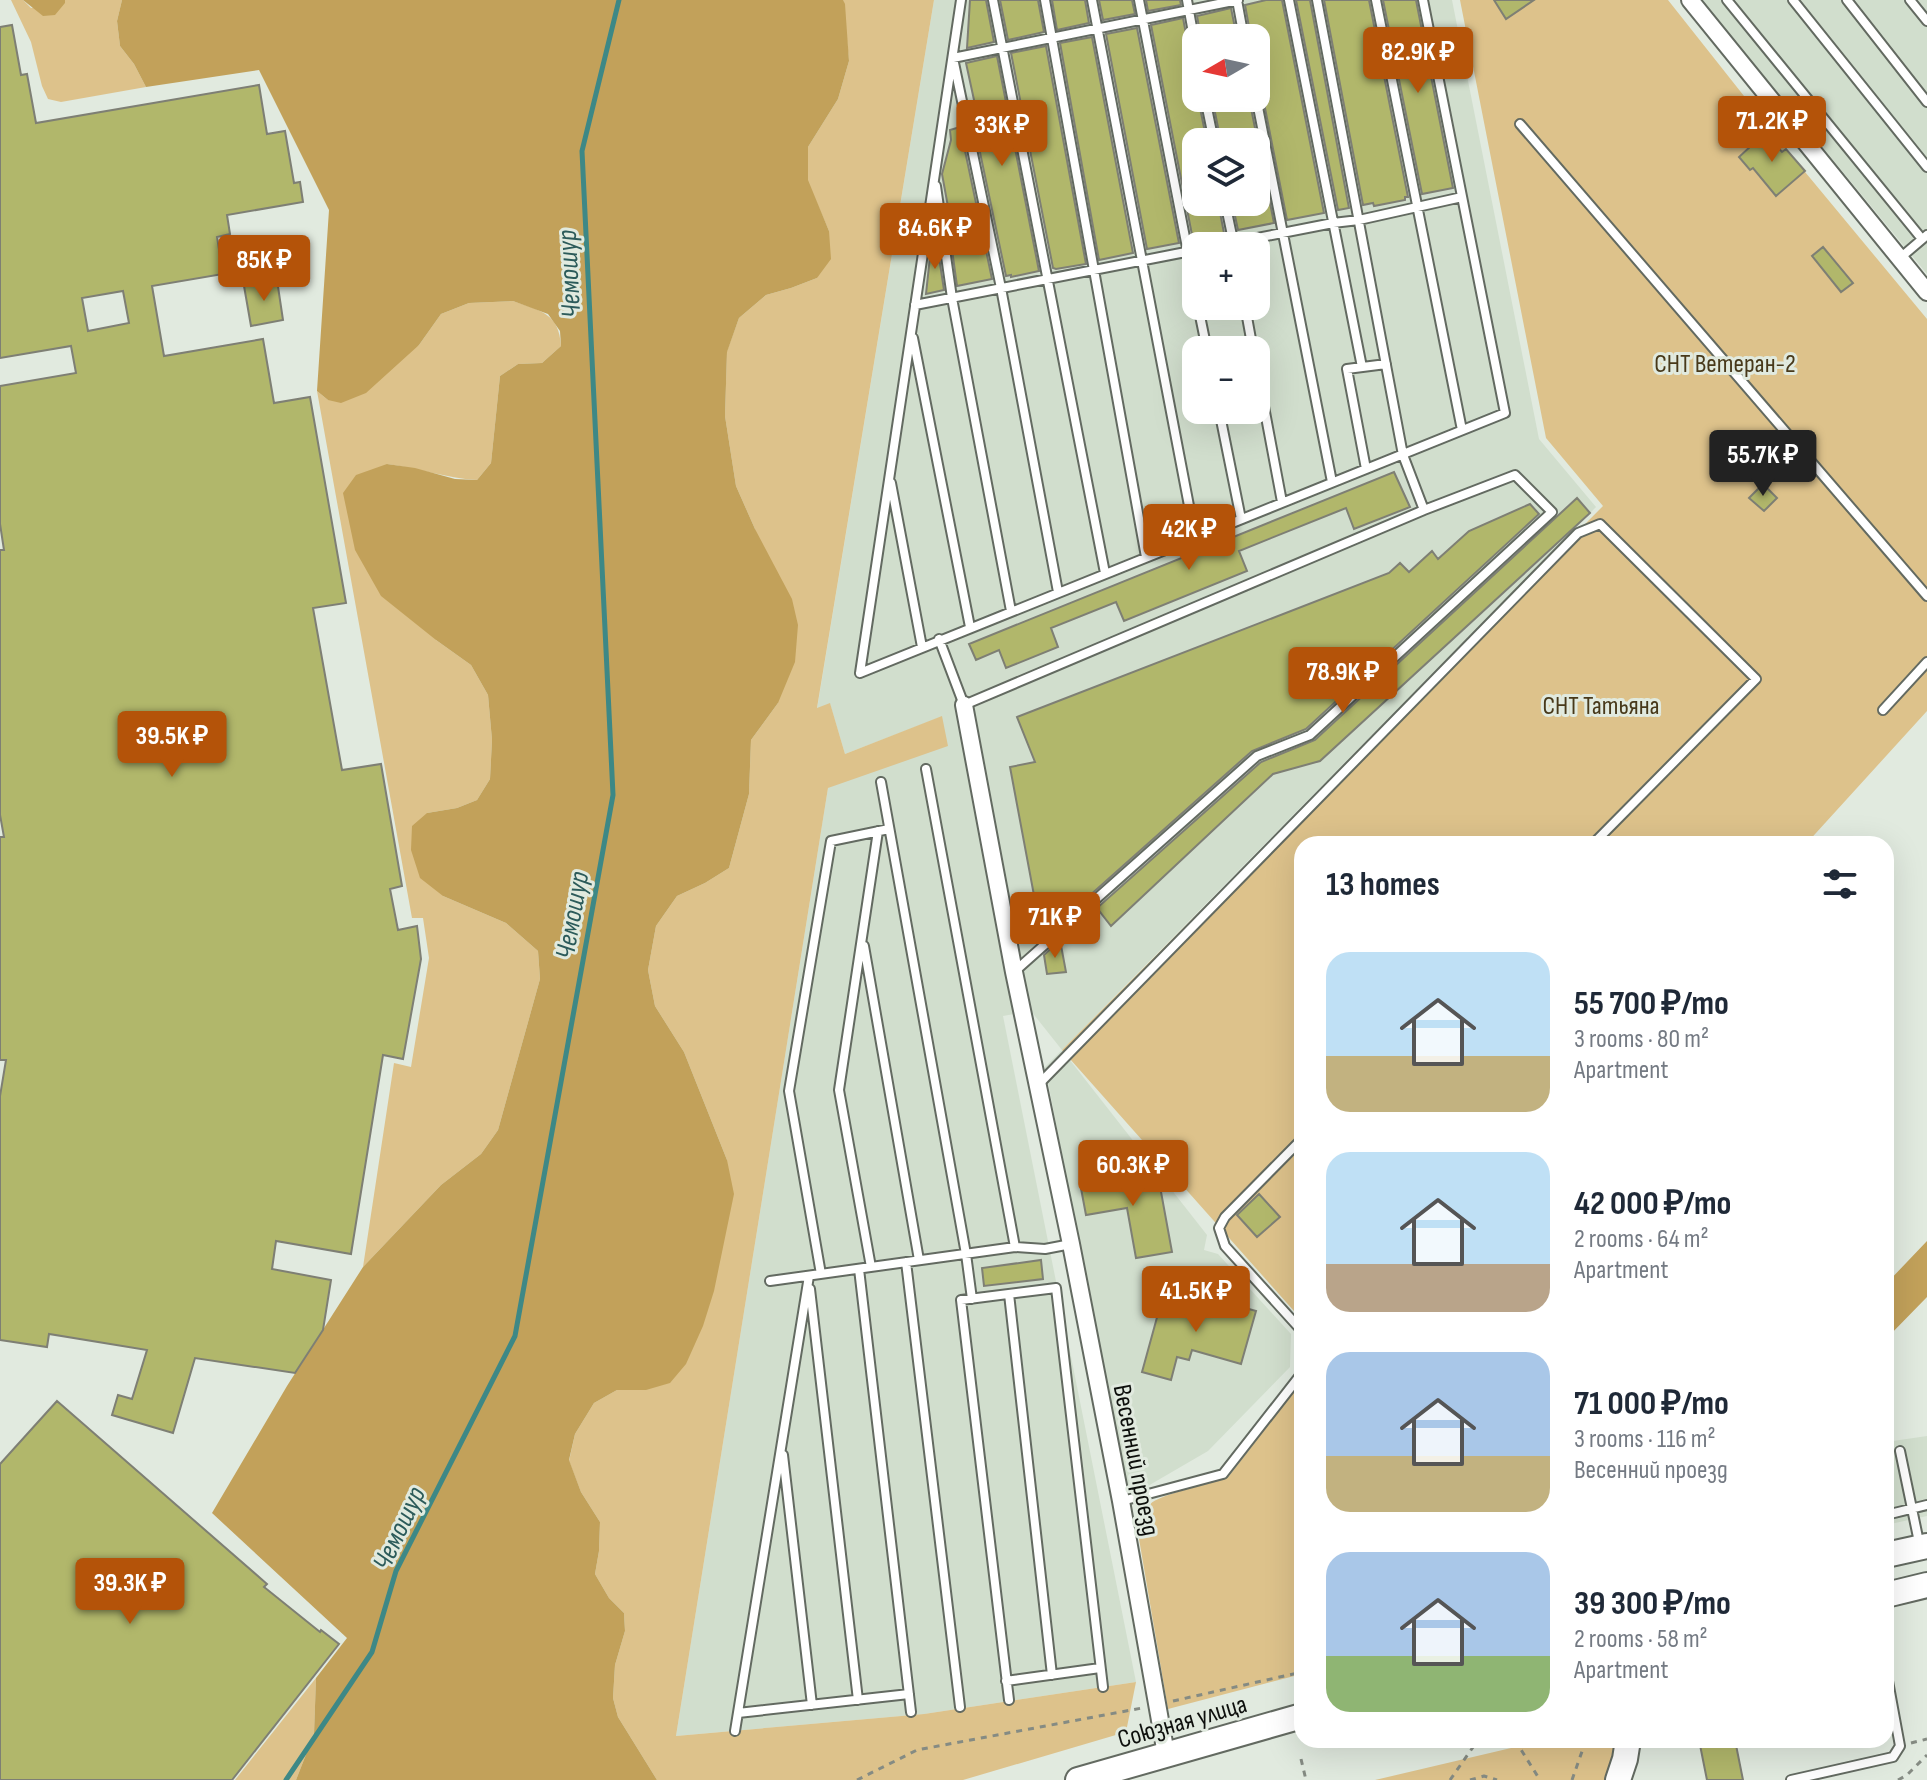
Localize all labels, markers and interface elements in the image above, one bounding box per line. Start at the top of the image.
north arrow [1182,24,1270,112]
map controls [1182,24,1270,424]
pin: 82.9K ₽ [1344,27,1492,95]
text: 82.9K ₽ [1381,37,1455,68]
pin: 71.2K ₽ [1698,96,1846,164]
pin: 33K ₽ [946,100,1058,168]
text: 71.2K ₽ [1736,106,1808,137]
text: 33K ₽ [974,110,1030,141]
button: layers [1182,128,1270,216]
pin: 84.6K ₽ [861,203,1009,271]
text: 84.6K ₽ [898,213,972,244]
water label: Чемошур [551,229,588,319]
button: + [1182,232,1270,320]
pin: 85K ₽ [208,235,320,303]
text: 85K ₽ [236,245,292,276]
button: − [1182,336,1270,424]
park label: СНТ Ветеран-2 [1654,349,1796,380]
pin: 55.7K ₽ [1689,430,1837,498]
text: 55.7K ₽ [1727,440,1799,471]
pin: 42K ₽ [1133,504,1245,572]
text: 42K ₽ [1161,514,1217,545]
pin: 78.9K ₽ [1269,647,1417,715]
text: 78.9K ₽ [1306,657,1380,688]
park label: СНТ Татьяна [1542,691,1660,722]
pin: 39.5K ₽ [98,711,246,779]
text: 39.5K ₽ [136,721,208,752]
icon: filters [1818,862,1862,906]
text: 13 homes [1326,864,1440,905]
water label: Чемошур [549,869,596,962]
pin: 71K ₽ [999,892,1111,960]
text: 71K ₽ [1028,902,1082,933]
text: 55 700 ₽/mo [1574,983,1729,1024]
icon: home [1390,984,1486,1080]
text: 3 rooms · 80 m² [1574,1024,1709,1055]
text: Apartment [1574,1055,1668,1086]
pin: 60.3K ₽ [1059,1140,1207,1208]
text: 60.3K ₽ [1096,1150,1170,1181]
text: 42 000 ₽/mo [1574,1183,1731,1224]
icon: home [1390,1184,1486,1280]
text: 2 rooms · 64 m² [1574,1224,1709,1255]
text: Apartment [1574,1255,1668,1286]
pin: 41.5K ₽ [1122,1266,1270,1334]
text: 41.5K ₽ [1160,1276,1232,1307]
street label: Весенний проезд [1106,1382,1165,1539]
text: 71 000 ₽/mo [1574,1383,1729,1424]
icon: home [1390,1384,1486,1480]
text: 3 rooms · 116 m² [1574,1424,1716,1455]
text: Весенний проезд [1574,1455,1728,1486]
water label: Чемошур [366,1482,433,1576]
pin: 39.3K ₽ [56,1558,204,1626]
text: 39.3K ₽ [93,1568,167,1599]
text: 39 300 ₽/mo [1574,1583,1731,1624]
icon: home [1390,1584,1486,1680]
text: 2 rooms · 58 m² [1574,1624,1708,1655]
text: Apartment [1574,1655,1668,1686]
street label: Союзная улица [1114,1689,1251,1756]

